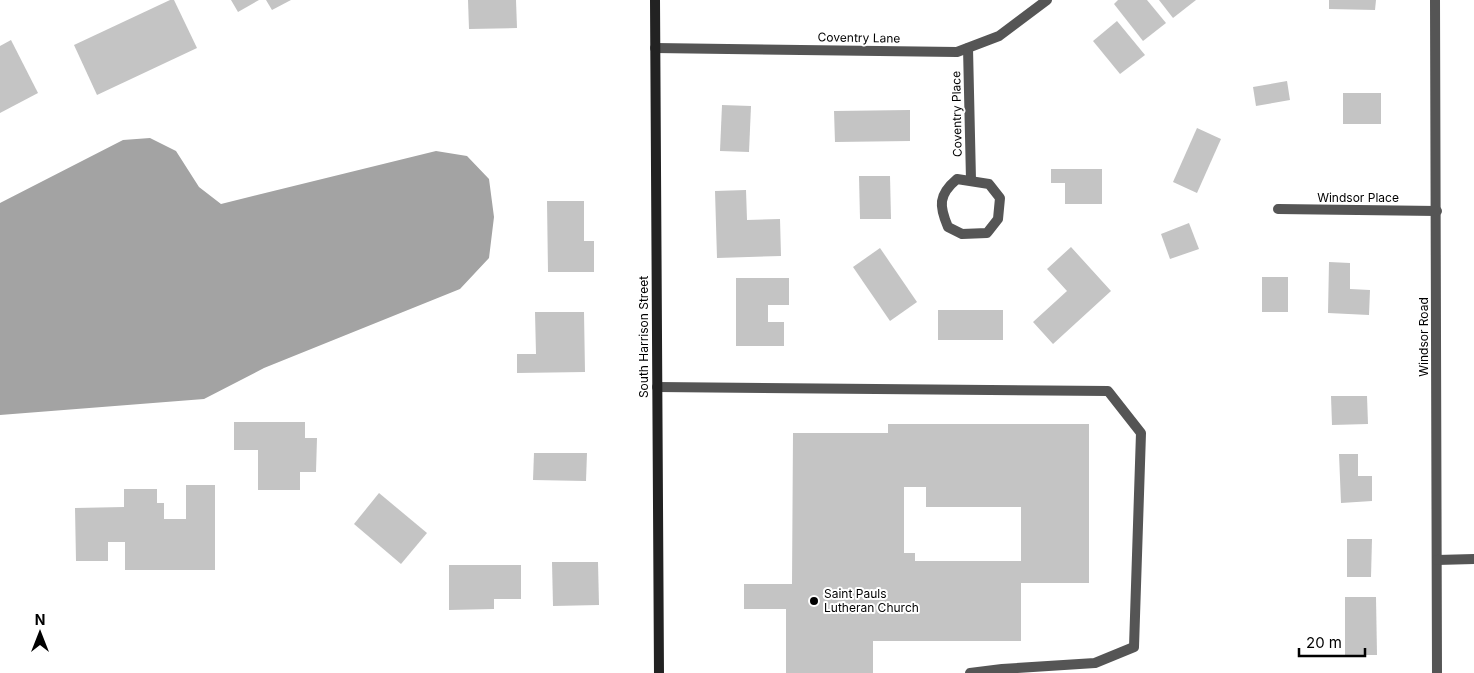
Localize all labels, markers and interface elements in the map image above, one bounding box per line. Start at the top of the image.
street label: Coventry Lane [818,29,900,46]
street label: Coventry Place [948,71,965,157]
street label: Windsor Place [1317,190,1399,205]
street label: South Harrison Street [636,276,651,398]
street label: Windsor Road [1416,297,1431,377]
place label: Saint Pauls Lutheran Church [824,586,919,615]
marker: Saint Pauls Lutheran Church [808,595,820,607]
north arrow [15,608,65,658]
text: N [35,611,45,628]
scale bar [1299,626,1365,658]
text: 20 m [1306,633,1342,652]

